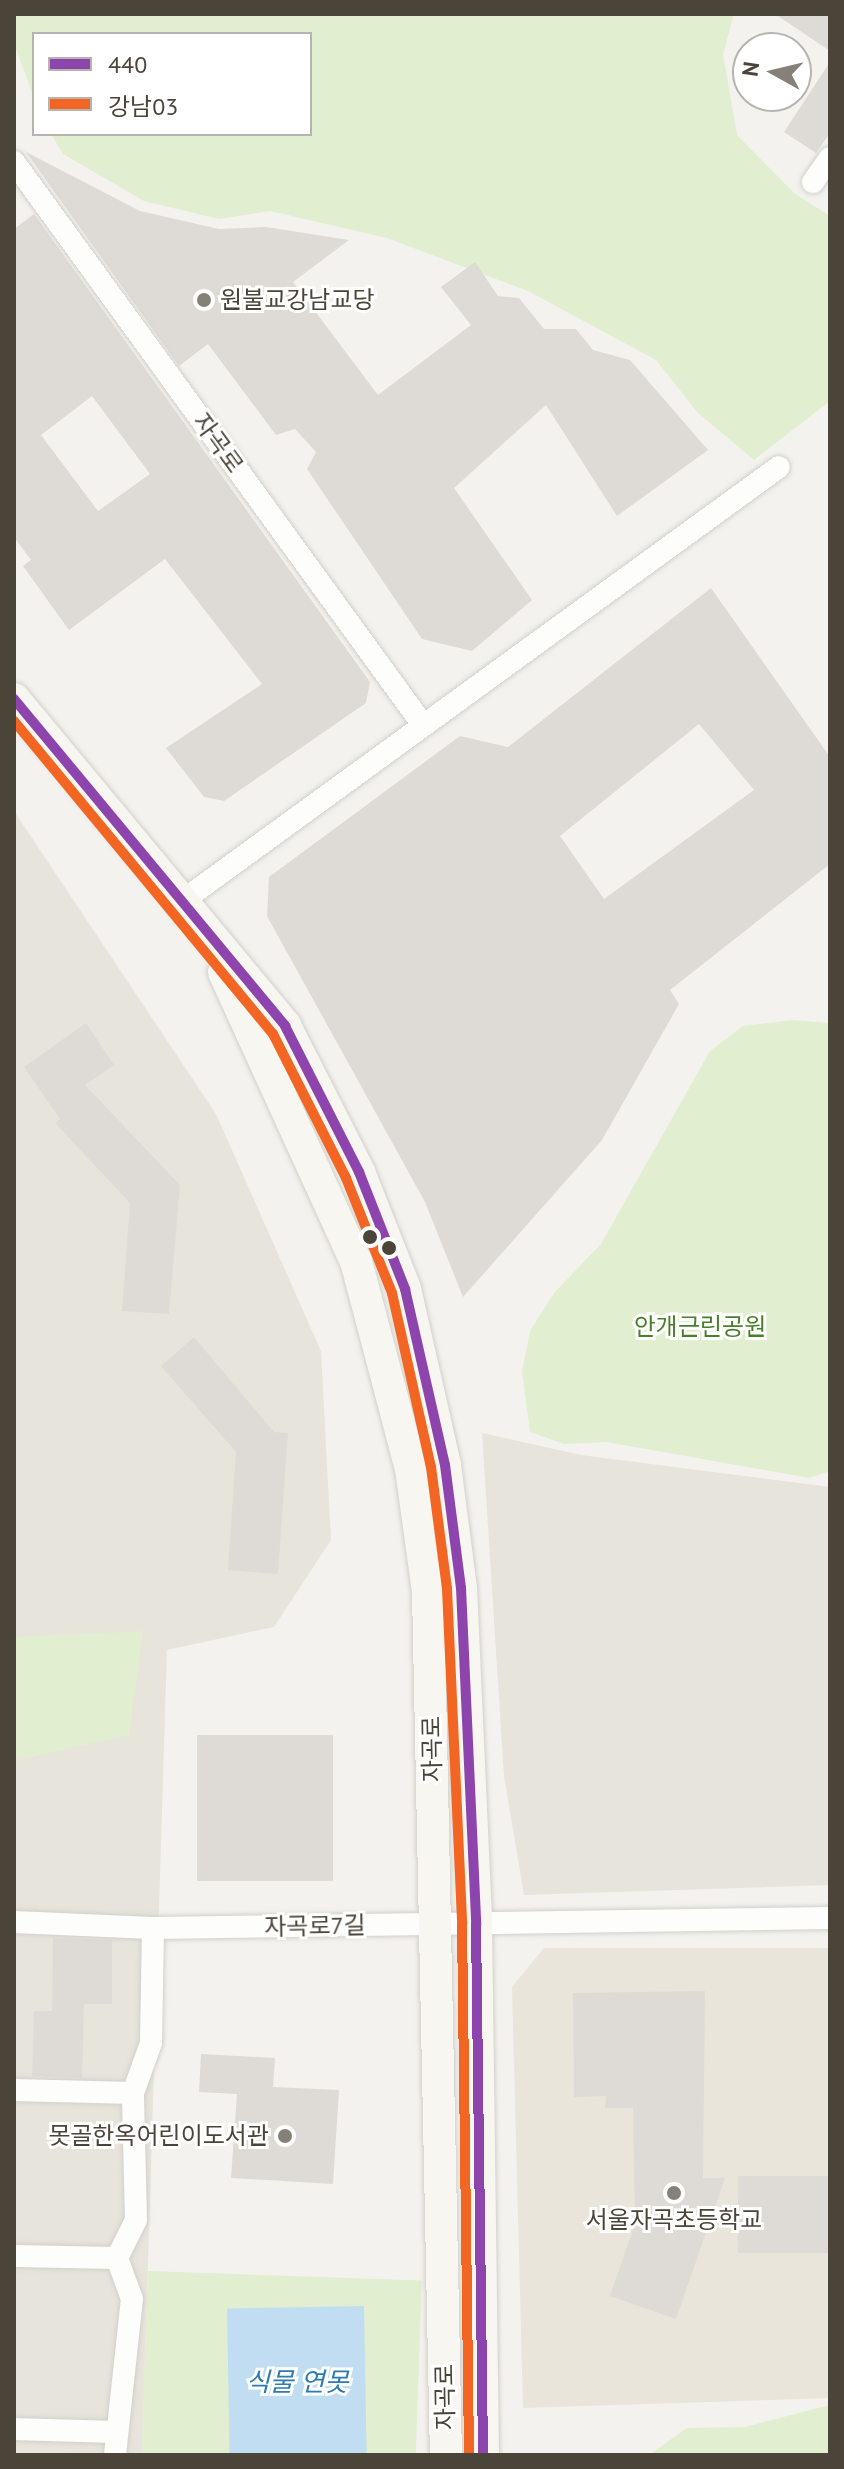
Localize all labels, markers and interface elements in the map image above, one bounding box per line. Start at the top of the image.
legend [32,32,312,136]
north arrow [732,32,812,112]
text: 440 [108,49,147,80]
text: N [735,60,765,78]
text: 강남03 [108,91,178,122]
place label: 원불교강남교당 [220,286,375,314]
marker: 원불교강남교당 [195,291,213,309]
street label: 자곡로 [187,408,249,478]
unlabelled marker [362,1229,378,1245]
unlabelled marker [381,1240,397,1256]
park label: 안개근린공원 [634,1313,766,1341]
street label: 자곡로 [417,1716,447,1782]
street label: 자곡로7길 [264,1911,366,1941]
place label: 못골한옥어린이도서관 [48,2122,269,2150]
marker: 못골한옥어린이도서관 [276,2127,294,2145]
marker: 서울자곡초등학교 [665,2184,683,2202]
place label: 서울자곡초등학교 [586,2206,762,2234]
street label: 자곡로 [430,2364,460,2430]
water label: 식물 연못 [246,2366,348,2398]

